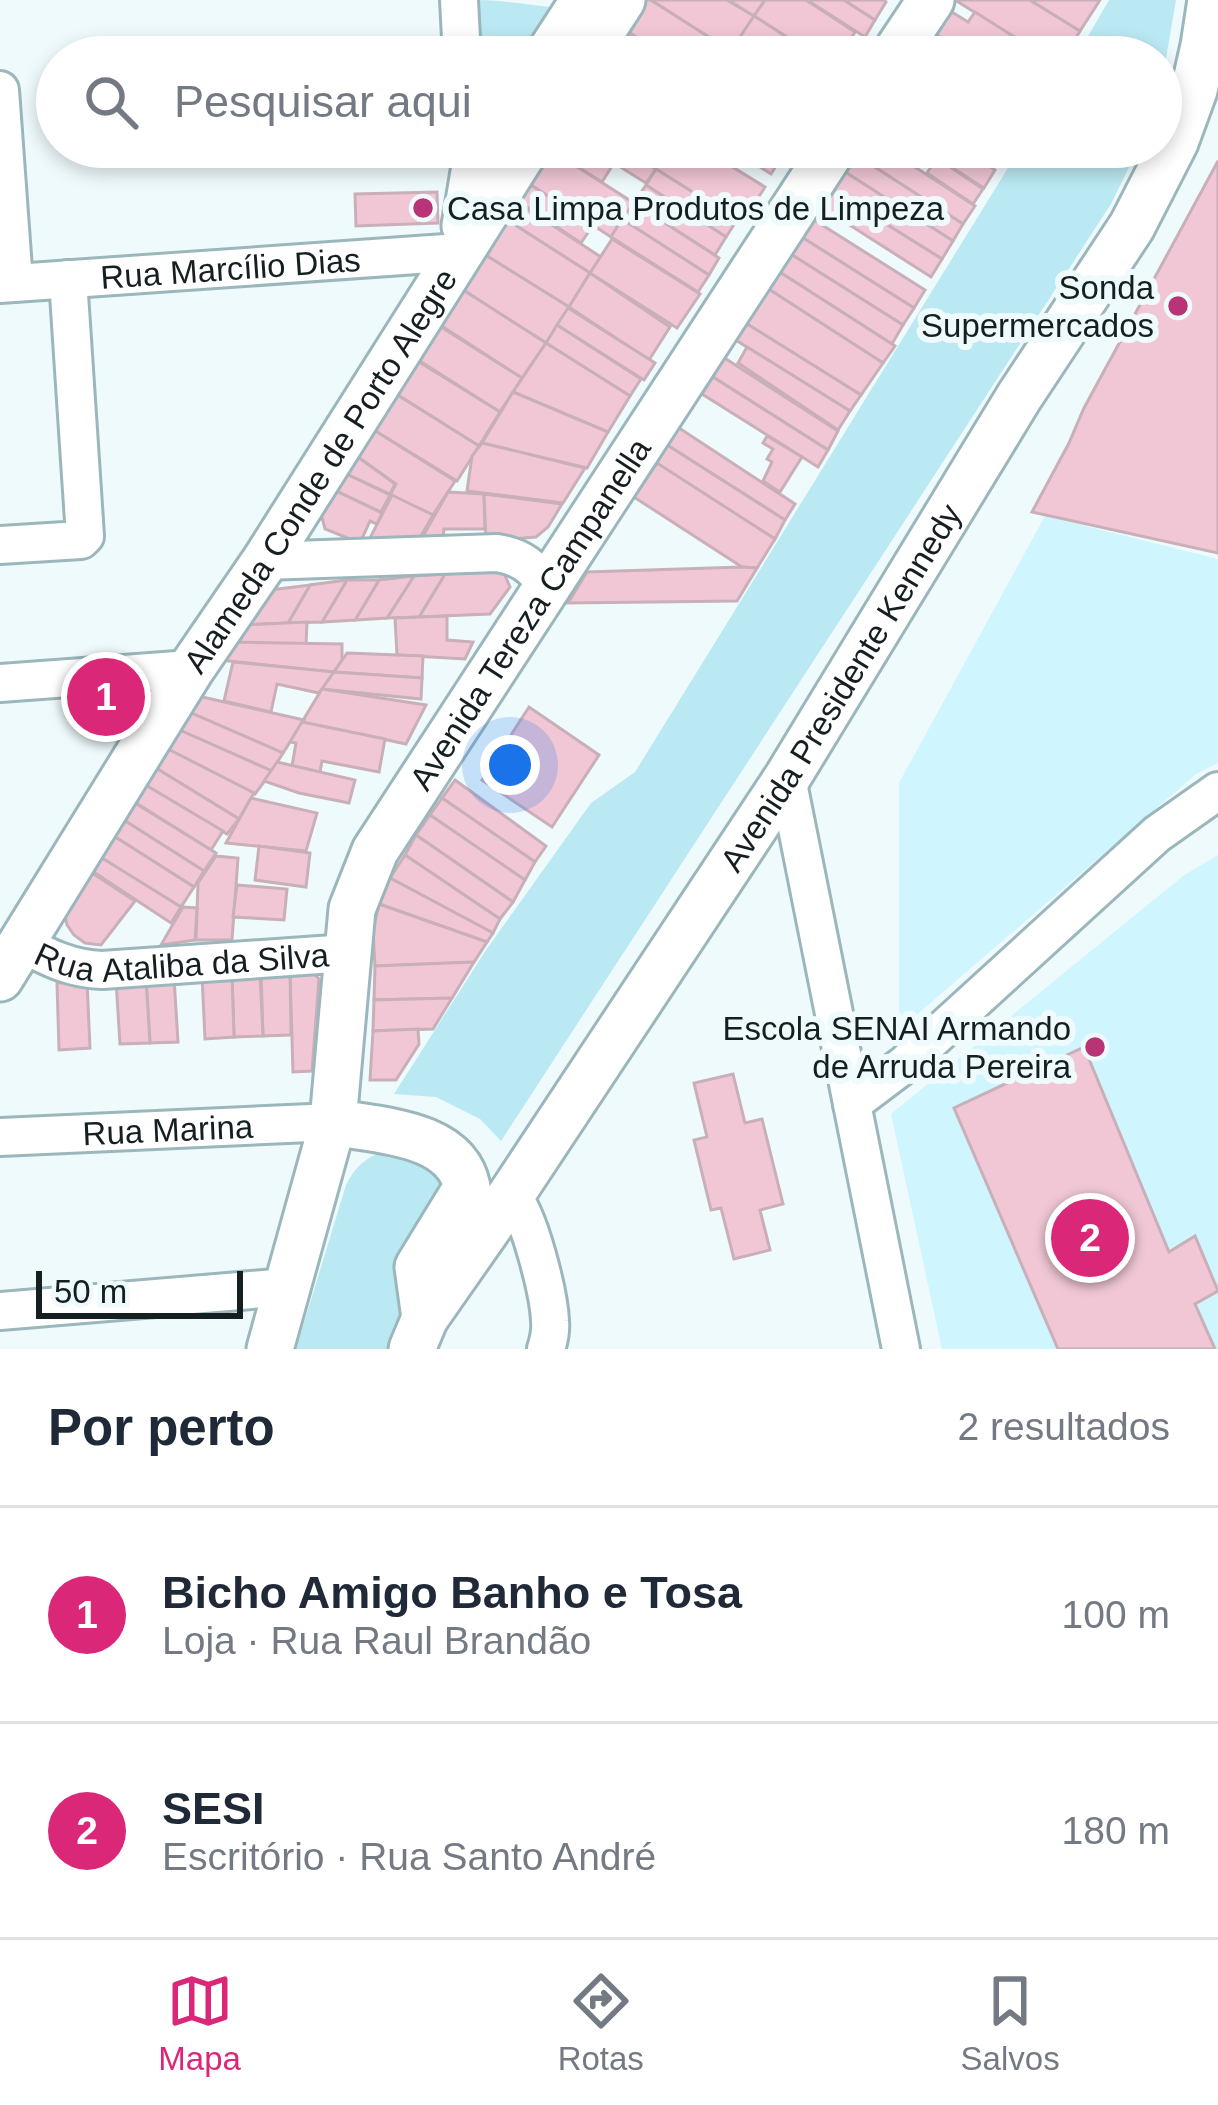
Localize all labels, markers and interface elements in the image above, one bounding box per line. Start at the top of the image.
search box [36,36,1182,168]
icon: search [78,69,144,135]
text: Pesquisar aqui [174,76,472,127]
place label: Casa Limpa Produtos de Limpeza [447,190,945,227]
marker: Casa Limpa Produtos de Limpeza [410,195,436,221]
street label: Rua Marcílio Dias [99,240,362,295]
street label: Alameda Conde de Porto Alegre [176,262,464,679]
place label: Sonda Supermercados [921,269,1155,344]
marker: Sonda Supermercados [1165,293,1191,319]
street label: Avenida Tereza Campanella [402,431,658,796]
street label: Avenida Presidente Kennedy [712,496,968,878]
pin: 1 [67,652,145,742]
your location [480,735,540,795]
street label: Rua Ataliba da Silva [29,935,331,989]
place label: Escola SENAI Armando de Arruda Pereira [723,1010,1072,1085]
marker: Escola SENAI Armando de Arruda Pereira [1082,1034,1108,1060]
street label: Rua Marina [82,1107,255,1152]
pin: 2 [1051,1193,1129,1283]
scale bar [36,1265,243,1318]
text: 50 m [54,1273,127,1310]
text: Por perto [48,1399,275,1456]
text: 2 resultados [958,1405,1170,1448]
text: Bicho Amigo Banho e Tosa [162,1567,742,1618]
text: 1 [76,1593,98,1636]
text: 100 m [1062,1593,1170,1636]
text: Loja · Rua Raul Brandão [162,1619,591,1662]
text: SESI [162,1783,265,1834]
text: 2 [76,1809,98,1852]
text: 180 m [1062,1809,1170,1852]
text: Escritório · Rua Santo André [162,1835,656,1878]
tab: Mapa [158,1968,241,2078]
tab: Rotas [558,1968,644,2078]
tab: Salvos [961,1968,1060,2078]

